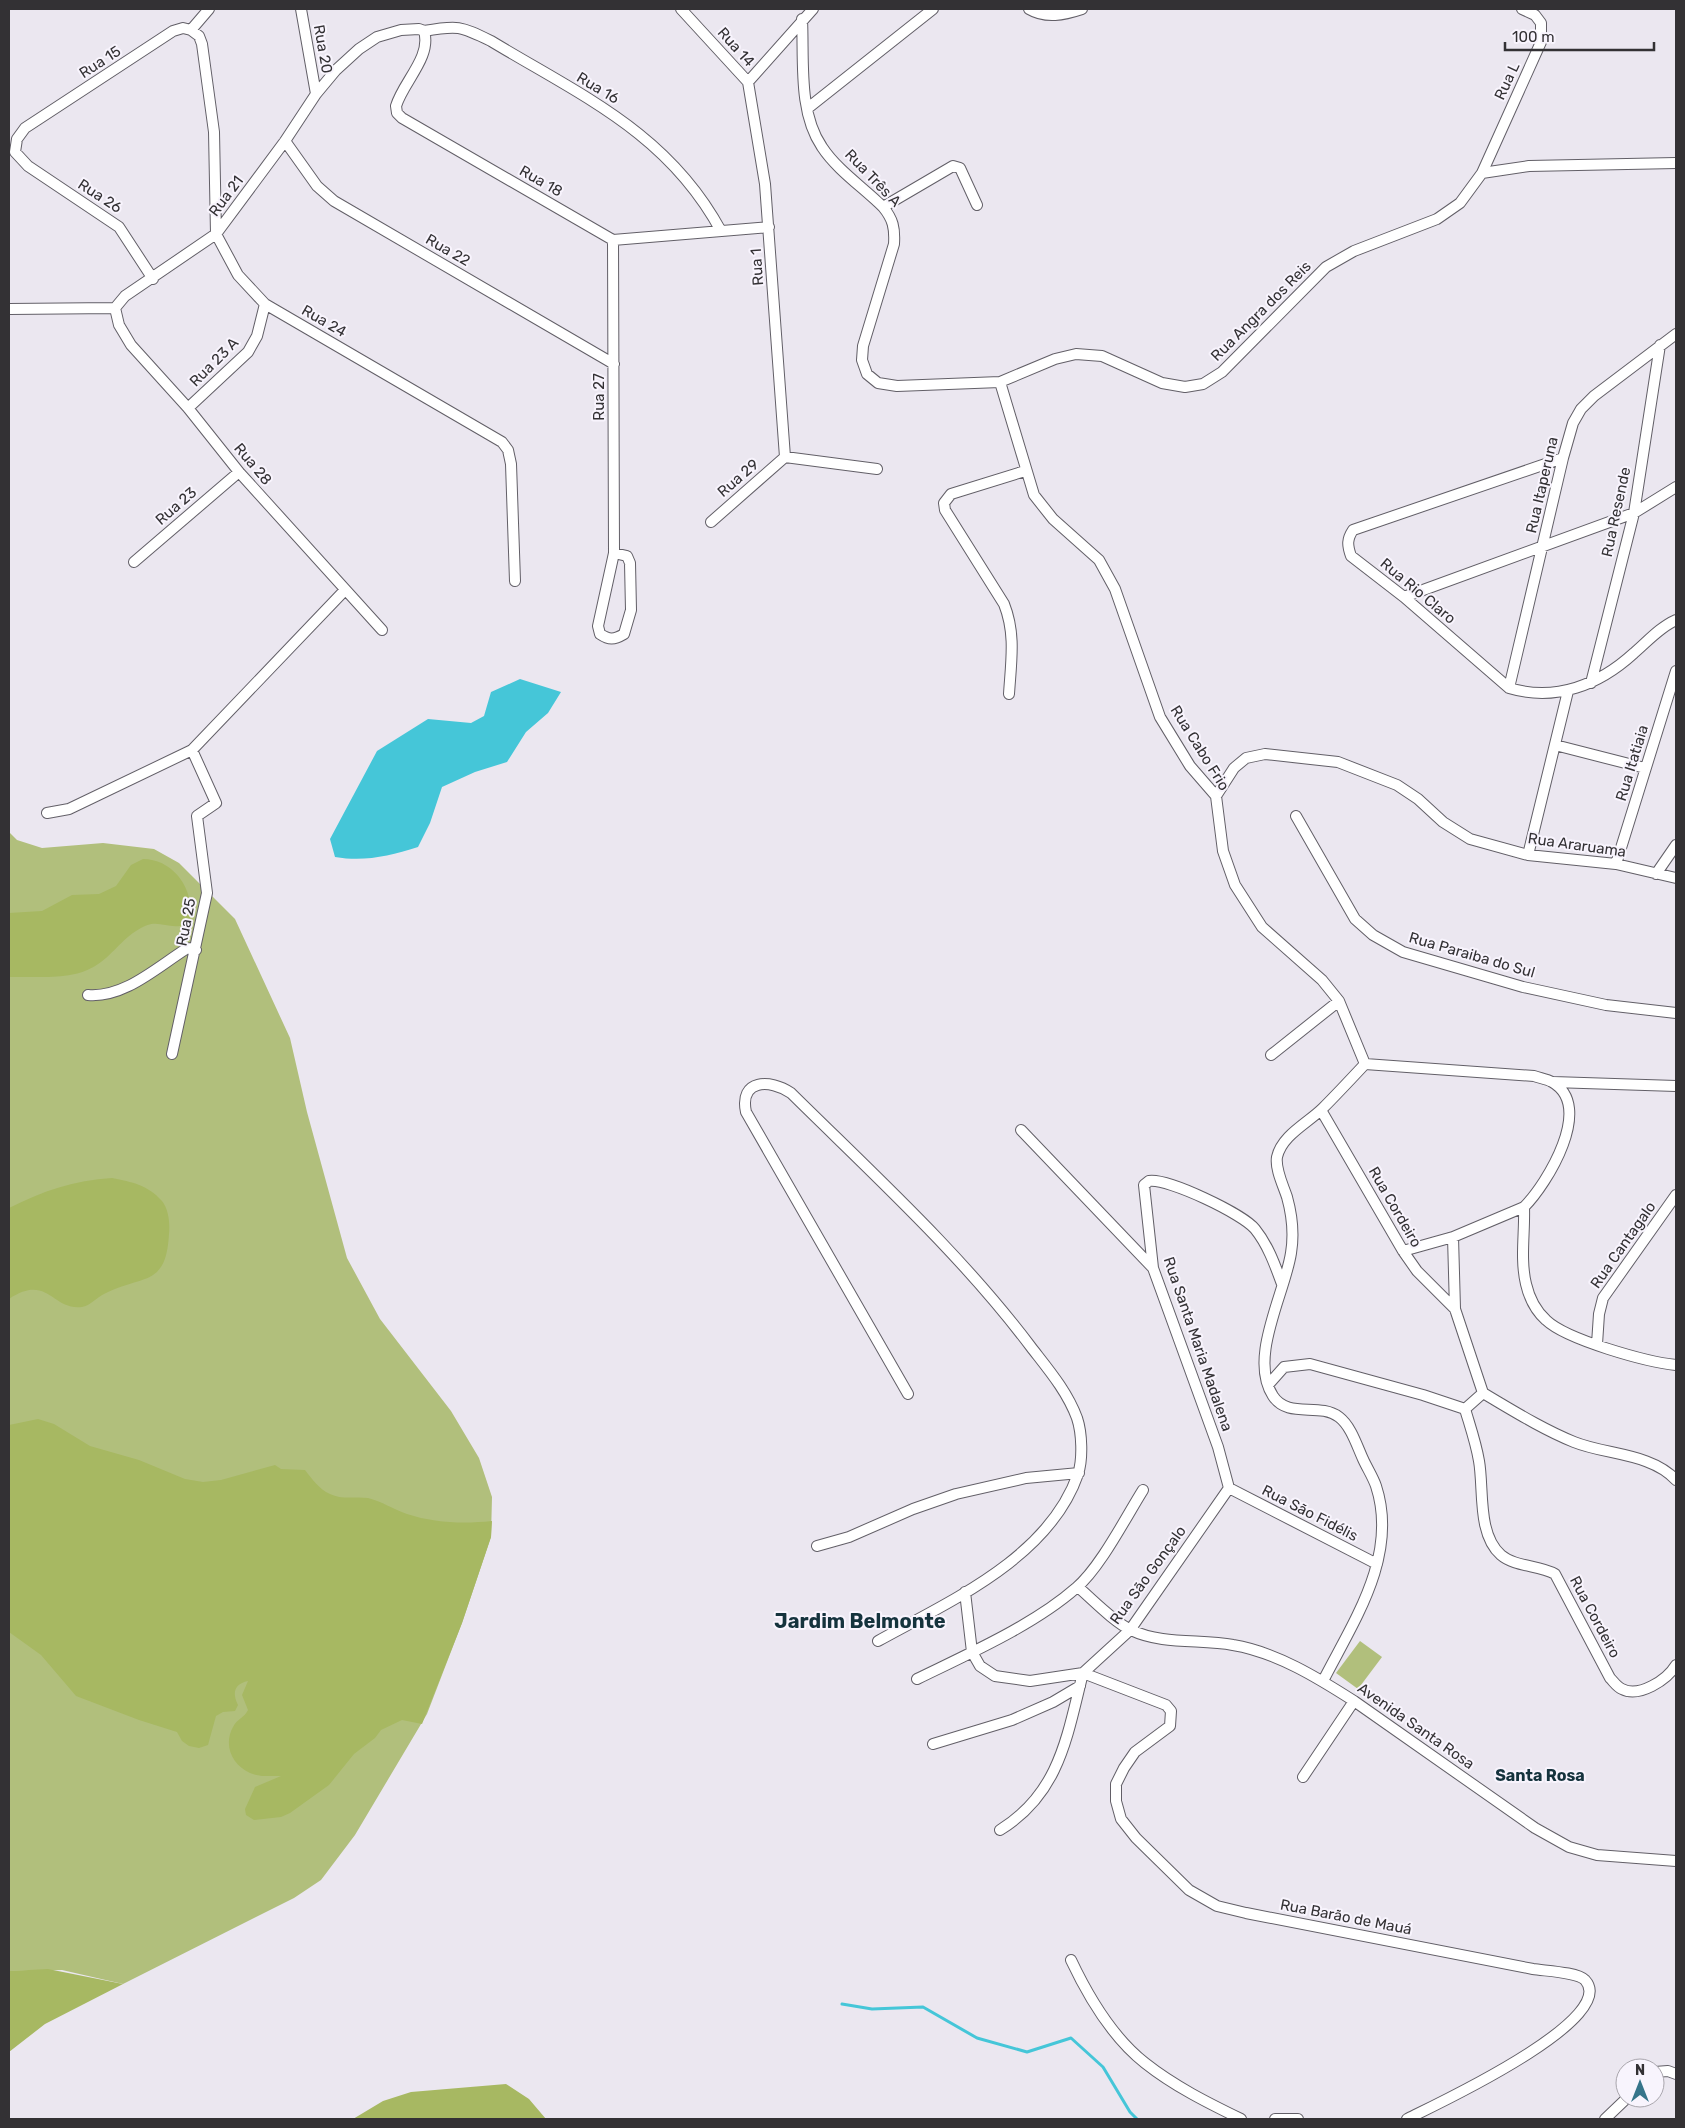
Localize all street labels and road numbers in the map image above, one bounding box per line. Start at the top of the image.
street label: Rua 20 [310,23,336,75]
street label: Rua 14 [714,24,758,70]
street label: Rua 15 [76,42,124,82]
street label: Rua L [1491,59,1524,103]
street label: Rua 16 [574,68,622,108]
street label: Rua Três A [841,146,905,210]
street label: Rua 18 [516,162,566,200]
street label: Rua 21 [205,172,247,220]
street label: Rua 26 [75,175,125,217]
street label: Rua 22 [423,230,474,270]
street label: Rua 1 [747,248,767,286]
street label: Rua Angra dos Reis [1207,257,1315,365]
street label: Rua 24 [298,301,350,341]
street label: Rua 23 A [186,334,242,390]
street label: Rua 27 [590,373,608,421]
street label: Rua Itaperuna [1522,435,1562,535]
street label: Rua 28 [230,439,276,489]
street label: Rua 29 [714,455,762,501]
street label: Rua Resende [1598,465,1634,559]
street label: Rua 23 [152,483,200,529]
street label: Rua Rio Claro [1377,554,1459,628]
street label: Rua Cabo Frio [1167,702,1233,794]
street label: Rua Itatiaia [1612,723,1652,803]
street label: Rua Araruama [1527,829,1627,861]
street label: Rua 25 [173,896,199,948]
street label: Rua Paraiba do Sul [1407,928,1537,982]
street label: Rua Cordeiro [1365,1163,1425,1251]
street label: Rua Cantagalo [1586,1198,1660,1292]
street label: Rua Santa Maria Madalena [1160,1254,1236,1434]
street label: Rua São Fidélis [1259,1481,1361,1545]
street label: Rua São Gonçalo [1106,1522,1190,1628]
street label: Rua Cordeiro [1566,1573,1624,1661]
street label: Avenida Santa Rosa [1354,1679,1478,1773]
street label: Rua Barão de Mauá [1279,1895,1413,1939]

